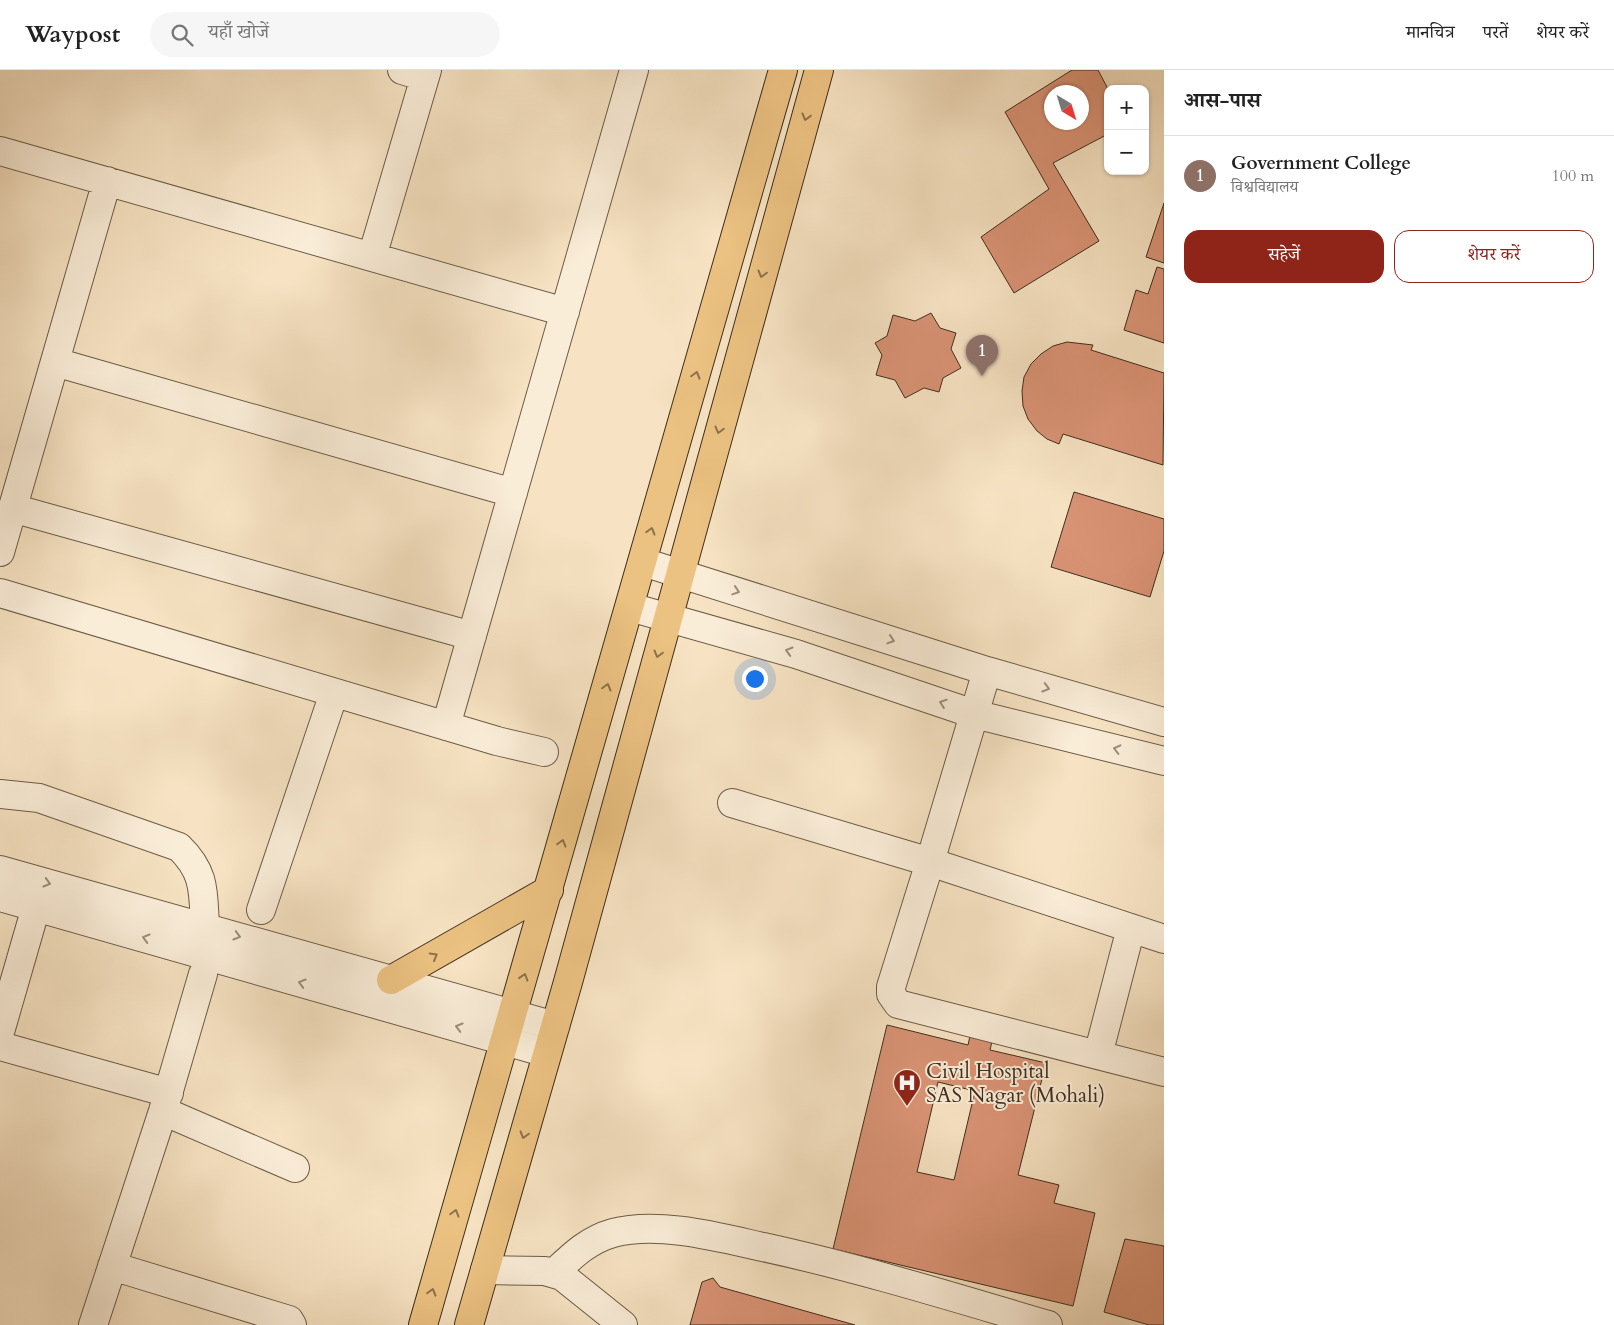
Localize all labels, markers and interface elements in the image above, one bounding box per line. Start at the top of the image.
search box [150,12,500,57]
text: Waypost [25,18,120,51]
text: यहाँ खोजें [208,19,269,45]
text: मानचित्र [1406,20,1455,45]
text: परतें [1483,20,1508,45]
text: शेयर करें [1536,20,1589,45]
icon: search [168,21,196,49]
north arrow [1044,85,1089,130]
map controls [1104,85,1149,175]
button: + [1104,85,1149,130]
text: आस-पास [1184,86,1261,115]
one-way arrow [801,112,811,121]
button: − [1104,130,1149,175]
text: Government College [1231,150,1411,176]
text: 1 [1196,165,1204,187]
text: 100 m [1552,165,1594,187]
text: विश्वविद्यालय [1231,176,1298,198]
button: सहेजें [1184,230,1384,283]
button: शेयर करें [1394,230,1594,283]
one-way arrow [758,269,768,277]
pin: 1 [966,335,998,376]
one-way arrow [690,371,700,379]
one-way arrow [714,426,725,435]
one-way arrow [646,527,656,535]
one-way arrow [731,585,740,595]
one-way arrow [886,634,894,644]
one-way arrow [785,647,793,657]
one-way arrow [653,650,663,658]
your location [742,666,768,692]
one-way arrow [1042,682,1050,692]
one-way arrow [601,683,611,692]
one-way arrow [939,699,947,709]
one-way arrow [1112,744,1121,755]
one-way arrow [557,840,567,848]
one-way arrow [42,877,51,887]
one-way arrow [232,931,241,941]
one-way arrow [142,934,150,944]
one-way arrow [428,952,437,962]
one-way arrow [519,973,529,981]
one-way arrow [299,978,307,988]
one-way arrow [454,1022,463,1033]
place label: Civil Hospital SAS Nagar (Mohali) [926,1057,1105,1110]
hospital icon: Civil Hospital SAS Nagar (Mohali) [892,1068,922,1107]
one-way arrow [519,1130,529,1138]
one-way arrow [450,1209,460,1218]
one-way arrow [427,1289,437,1297]

